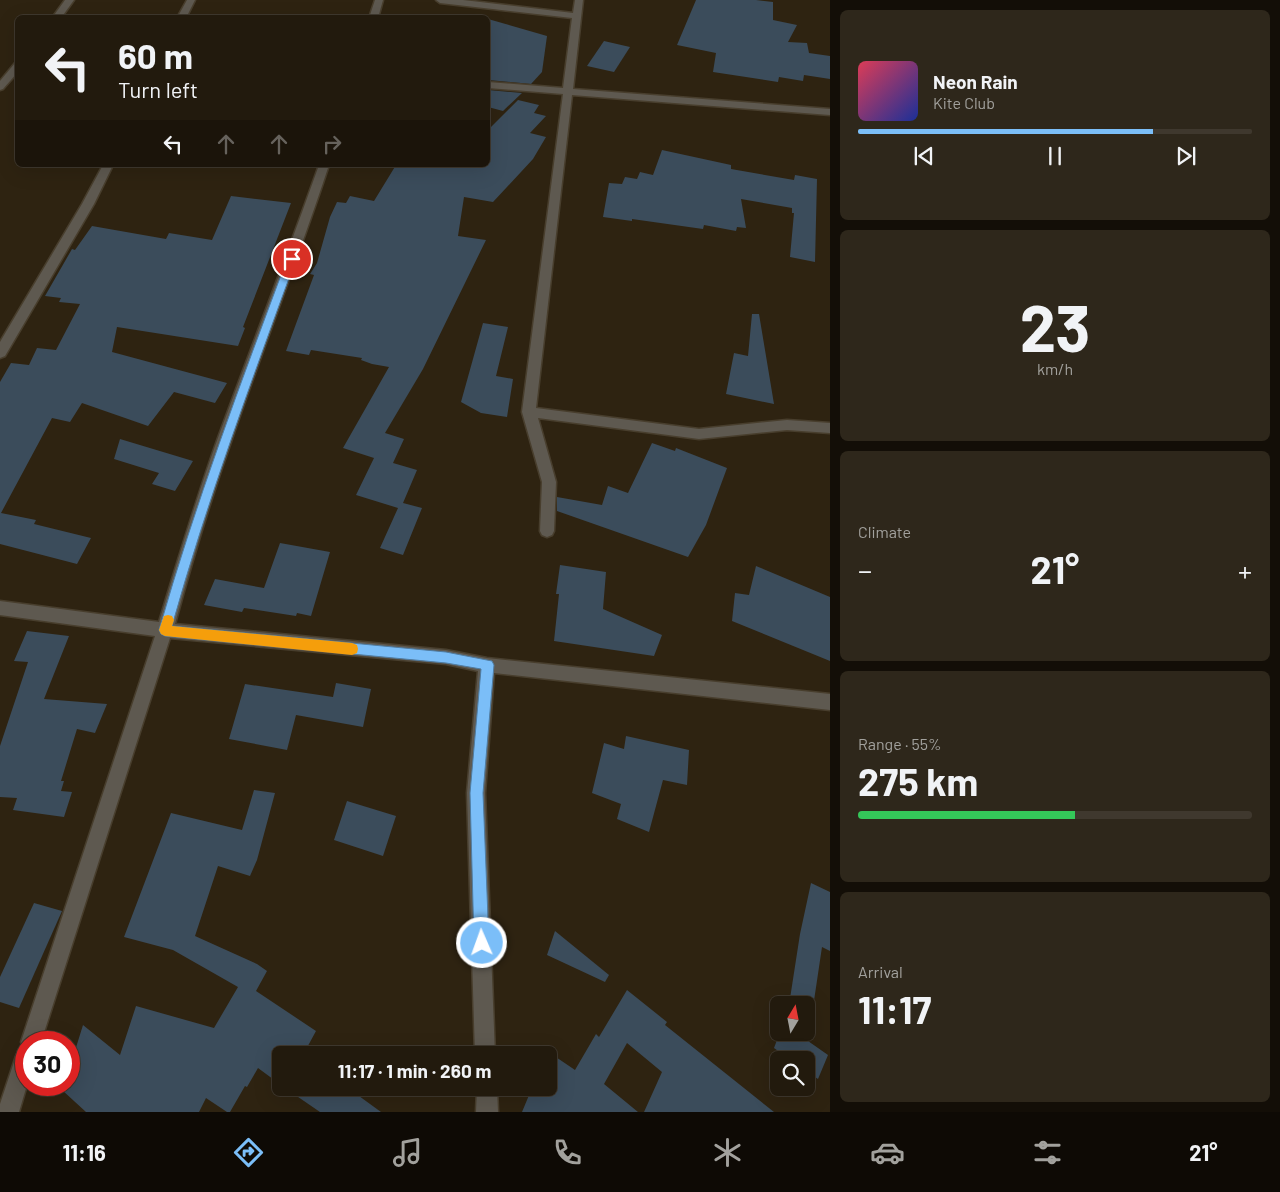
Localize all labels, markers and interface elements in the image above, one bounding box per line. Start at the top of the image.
text: 60 m [118,34,193,76]
icon: left [35,35,100,100]
text: Neon Rain [933,70,1018,93]
text: Turn left [118,76,198,102]
text: Kite Club [933,93,995,112]
icon: left [159,130,187,158]
icon: ahead [212,130,240,158]
icon: ahead [265,130,293,158]
icon: right [318,130,346,158]
icon: previous [910,142,938,170]
icon: pause [1041,142,1069,170]
icon: next [1172,142,1200,170]
pin [271,238,313,280]
icon: arrive [278,245,306,273]
text: 23 [1020,287,1090,365]
text: km/h [1037,359,1073,378]
text: Climate [858,522,911,541]
text: 21° [1031,546,1079,592]
text: − [858,553,872,587]
text: + [1238,553,1252,587]
text: Range · 55% [858,734,941,753]
text: 275 km [858,758,978,804]
position arrow [455,916,507,968]
text: Arrival [858,962,903,981]
text: 11:17 [858,986,931,1032]
north arrow [770,996,815,1041]
map controls [770,996,815,1096]
speed limit sign: 30 [15,1031,80,1096]
button: search [770,1051,815,1096]
text: 11:17 · 1 min · 260 m [338,1059,491,1082]
icon: directions [231,1135,266,1170]
icon: music [390,1135,425,1170]
icon: phone [550,1135,585,1170]
icon: climate [710,1135,745,1170]
icon: car [870,1135,905,1170]
icon: filters [1030,1135,1065,1170]
text: 11:16 [62,1139,106,1165]
text: 21° [1189,1139,1218,1165]

